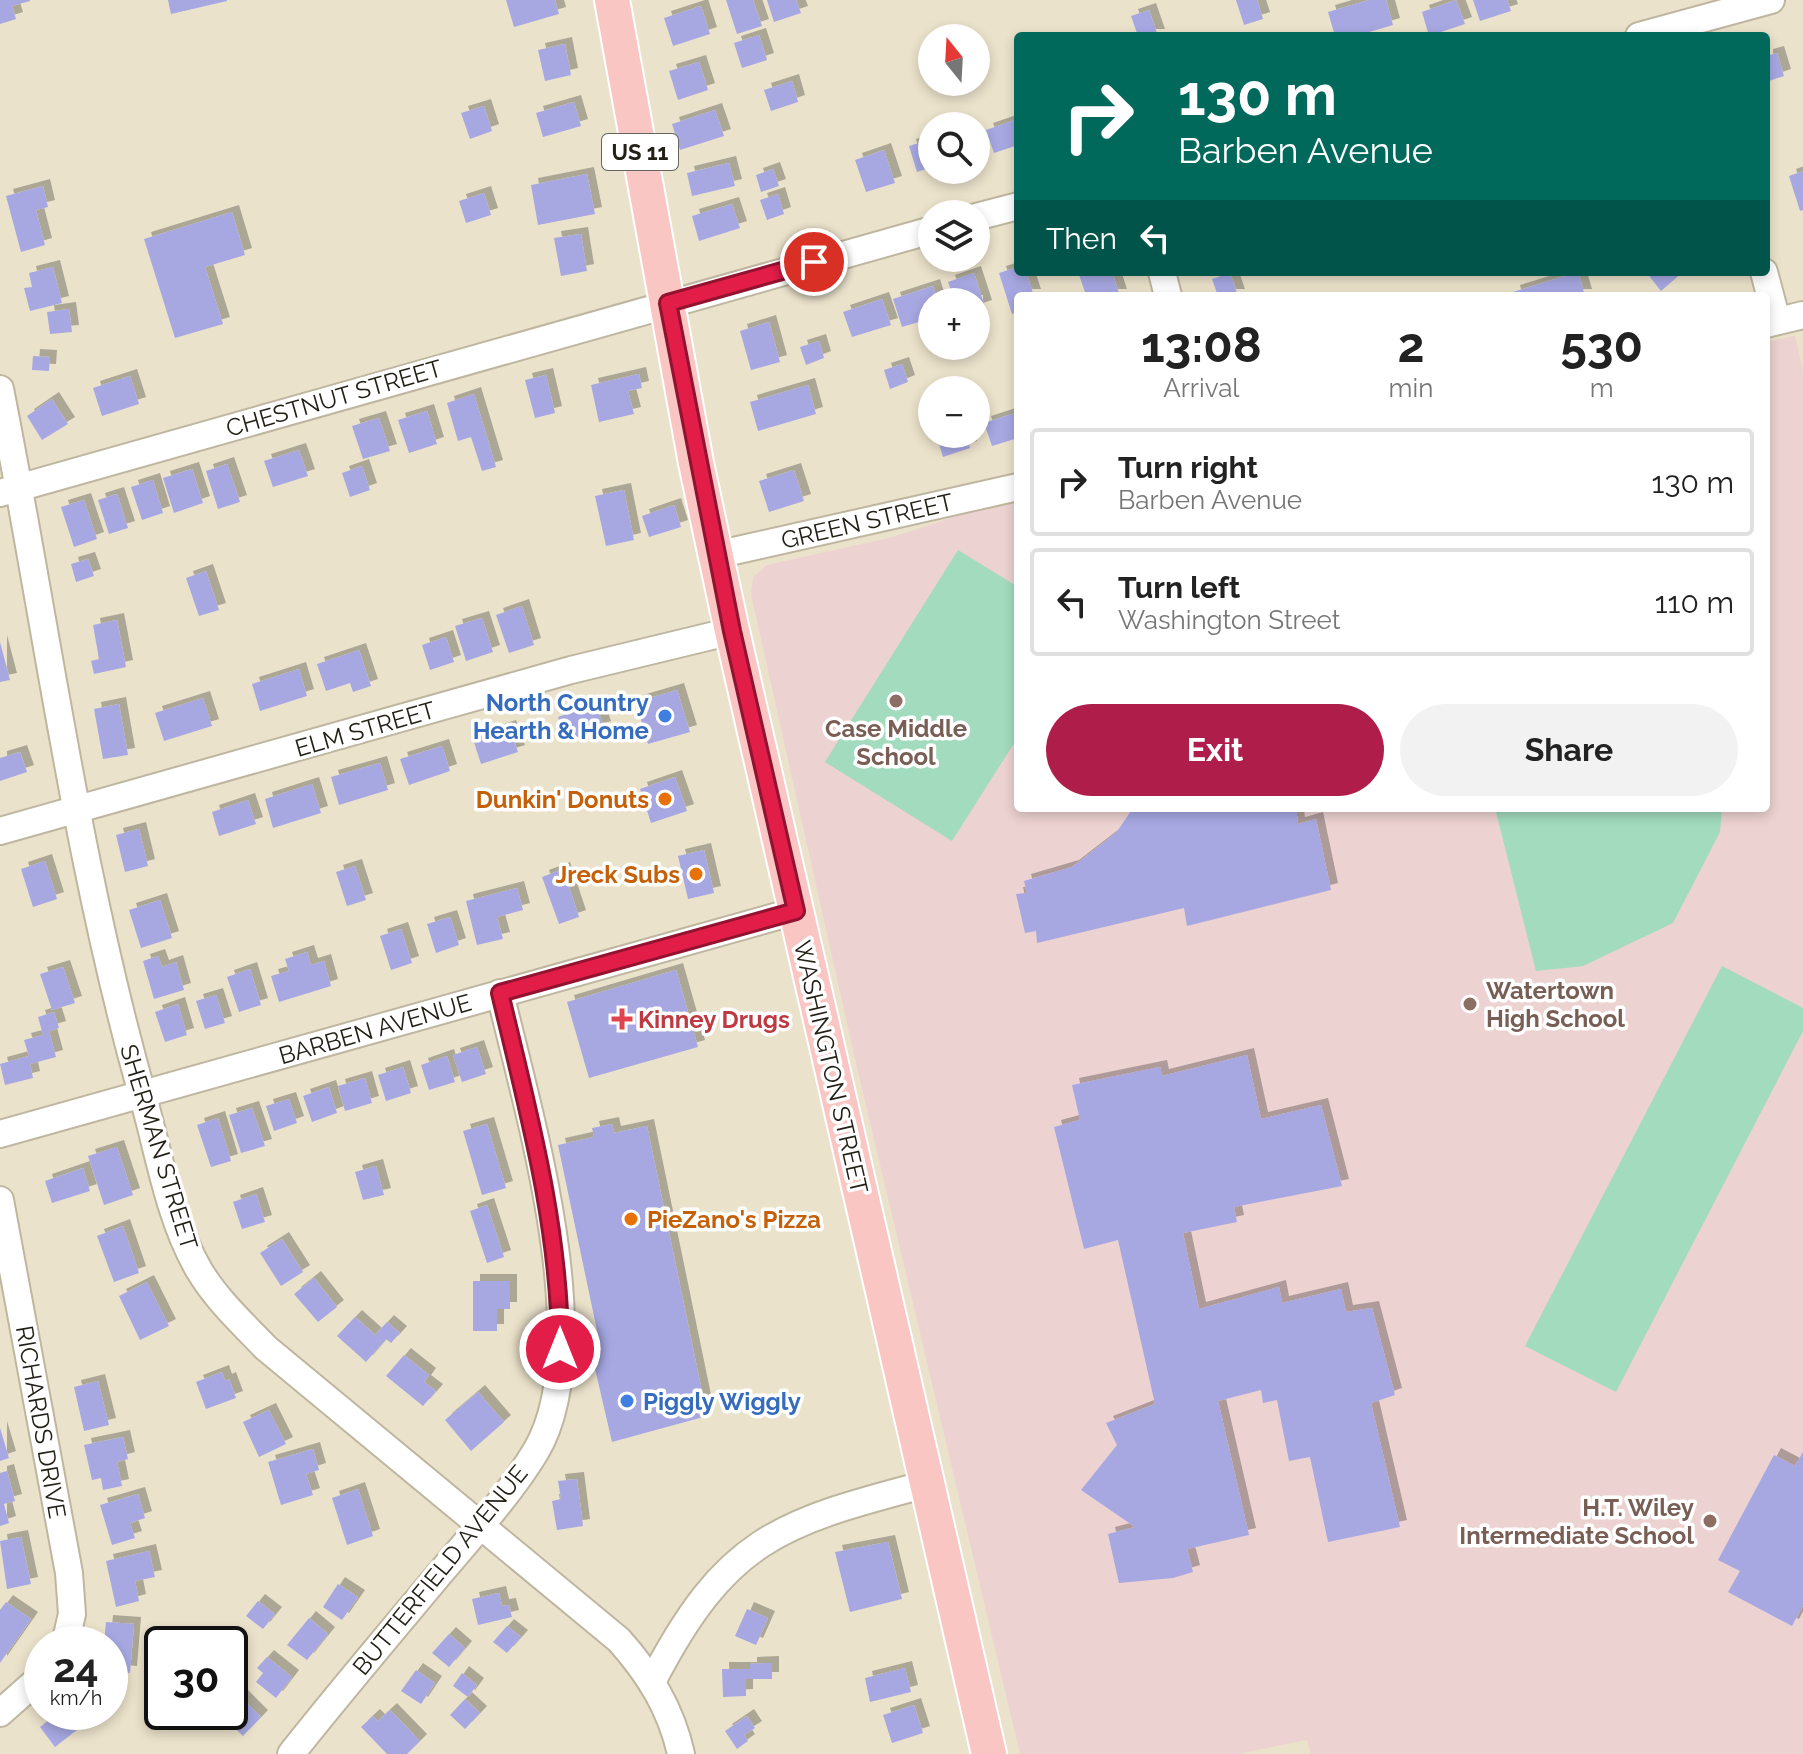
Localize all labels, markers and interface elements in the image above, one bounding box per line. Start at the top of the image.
north arrow [918,24,990,96]
map controls [918,24,990,448]
text: 130 m [1178,62,1337,128]
icon: right [1046,64,1150,168]
button: search [918,112,990,184]
text: Barben Avenue [1178,129,1433,171]
road number: US 11 [602,134,678,170]
button: layers [918,200,990,272]
icon: left [1133,216,1177,260]
text: Then [1046,221,1117,256]
pin [780,228,848,296]
icon: arrive [792,240,836,284]
button: + [918,288,990,360]
text: 13:08 [1141,317,1262,373]
text: 2 [1397,317,1425,373]
text: 530 [1560,317,1643,373]
street label: CHESTNUT STREET [223,353,446,443]
text: Arrival [1163,373,1239,403]
text: min [1389,373,1433,403]
text: m [1590,373,1614,403]
button: − [918,376,990,448]
text: Turn right [1118,450,1258,485]
icon: right [1050,460,1094,504]
text: 130 m [1652,465,1734,500]
text: Barben Avenue [1118,485,1302,515]
street label: GREEN STREET [778,487,956,555]
text: Turn left [1118,570,1240,605]
icon: left [1050,580,1094,624]
text: 110 m [1655,585,1734,620]
text: Washington Street [1118,605,1340,635]
place label: North Country Hearth & Home [473,688,649,745]
marker: Case Middle School [887,692,905,710]
street label: ELM STREET [292,695,439,763]
button: Exit [1046,704,1384,796]
button: Share [1400,704,1738,796]
marker: North Country Hearth & Home [656,707,674,725]
place label: Case Middle School [825,714,967,771]
place label: Dunkin' Donuts [476,785,649,814]
marker: Dunkin' Donuts [656,790,674,808]
place label: Jreck Subs [556,860,680,889]
marker: Jreck Subs [687,865,705,883]
street label: WASHINGTON STREET [788,938,874,1197]
place label: Watertown High School [1486,976,1625,1033]
street label: BARBEN AVENUE [275,988,475,1070]
marker: Watertown High School [1461,995,1479,1013]
place label: Kinney Drugs [638,1005,790,1034]
marker: Kinney Drugs [613,1010,631,1028]
street label: SHERMAN STREET [114,1041,204,1254]
place label: PieZano's Pizza [647,1205,821,1234]
marker: PieZano's Pizza [622,1210,640,1228]
position arrow [518,1307,602,1391]
street label: RICHARDS DRIVE [10,1323,72,1521]
place label: Piggly Wiggly [643,1387,801,1416]
marker: Piggly Wiggly [618,1392,636,1410]
street label: BUTTERFIELD AVENUE [346,1459,534,1681]
place label: H.T. Wiley Intermediate School [1459,1493,1694,1550]
marker: H.T. Wiley Intermediate School [1701,1512,1719,1530]
speed limit sign: 30 [144,1626,248,1730]
text: 24 [53,1644,99,1691]
text: km/h [50,1686,102,1710]

